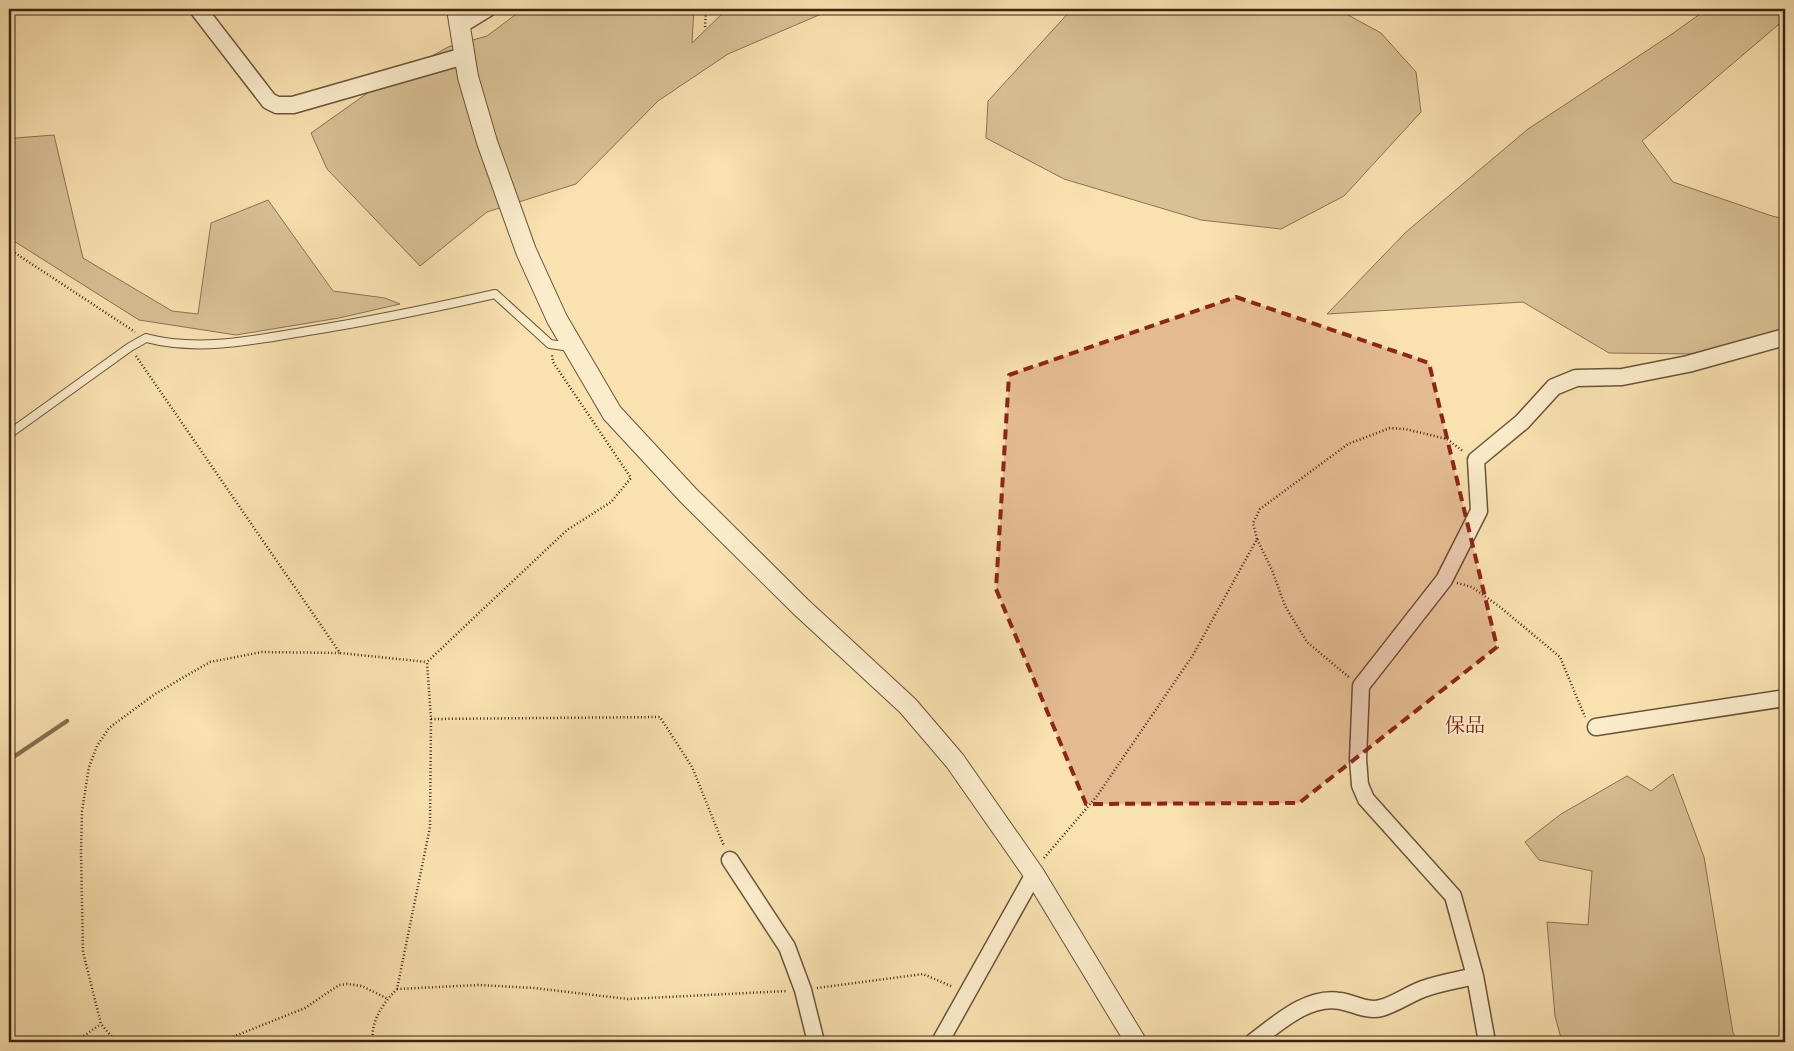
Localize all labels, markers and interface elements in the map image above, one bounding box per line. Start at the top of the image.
district label: 保品 [1445,715,1485,737]

